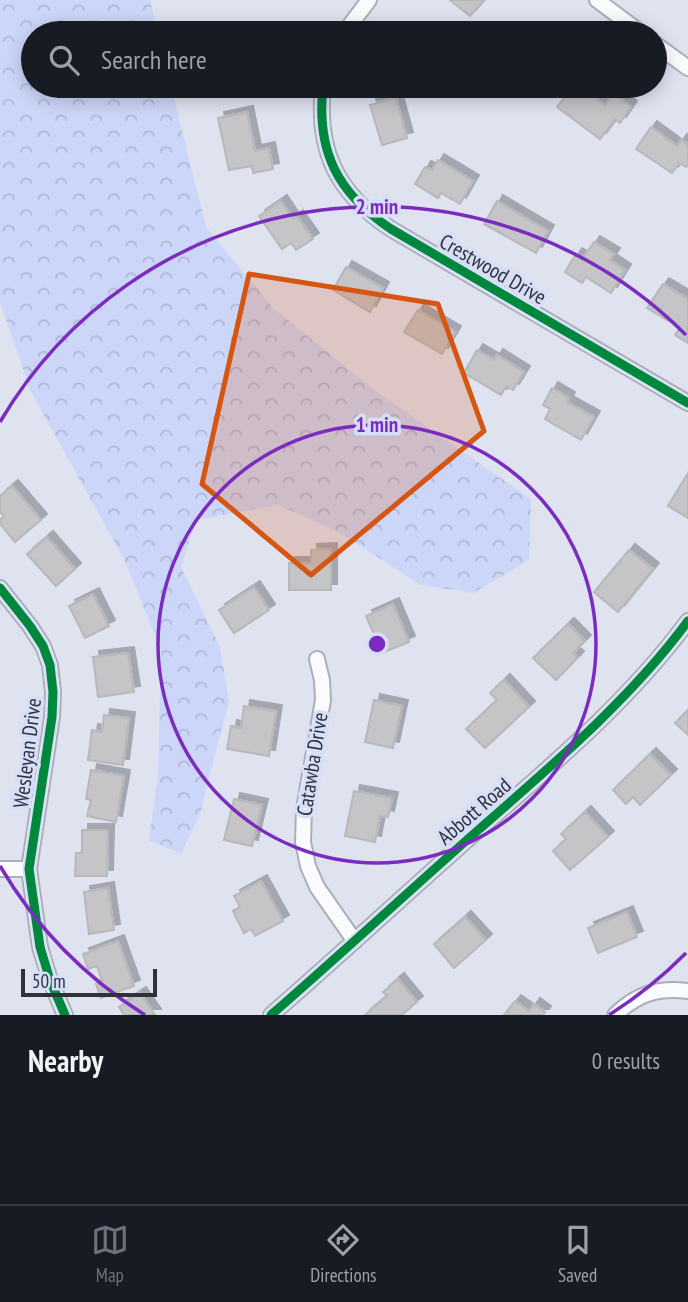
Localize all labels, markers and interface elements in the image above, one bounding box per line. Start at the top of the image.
search box [21,21,667,98]
icon: search [45,41,83,79]
text: Search here [101,43,207,76]
text: 2 min [356,193,398,220]
street label: Crestwood Drive [435,228,551,310]
text: 1 min [356,411,398,438]
centre of rings [365,632,389,656]
street label: Wesleyan Drive [7,697,47,809]
street label: Catawba Drive [290,710,334,818]
street label: Abbott Road [432,772,516,850]
scale bar [21,966,158,998]
text: 50 m [32,969,66,993]
text: Nearby [28,1041,103,1080]
text: 0 results [592,1046,660,1075]
tab: Map [91,1221,129,1287]
tab: Directions [310,1221,376,1287]
tab: Saved [558,1221,597,1287]

